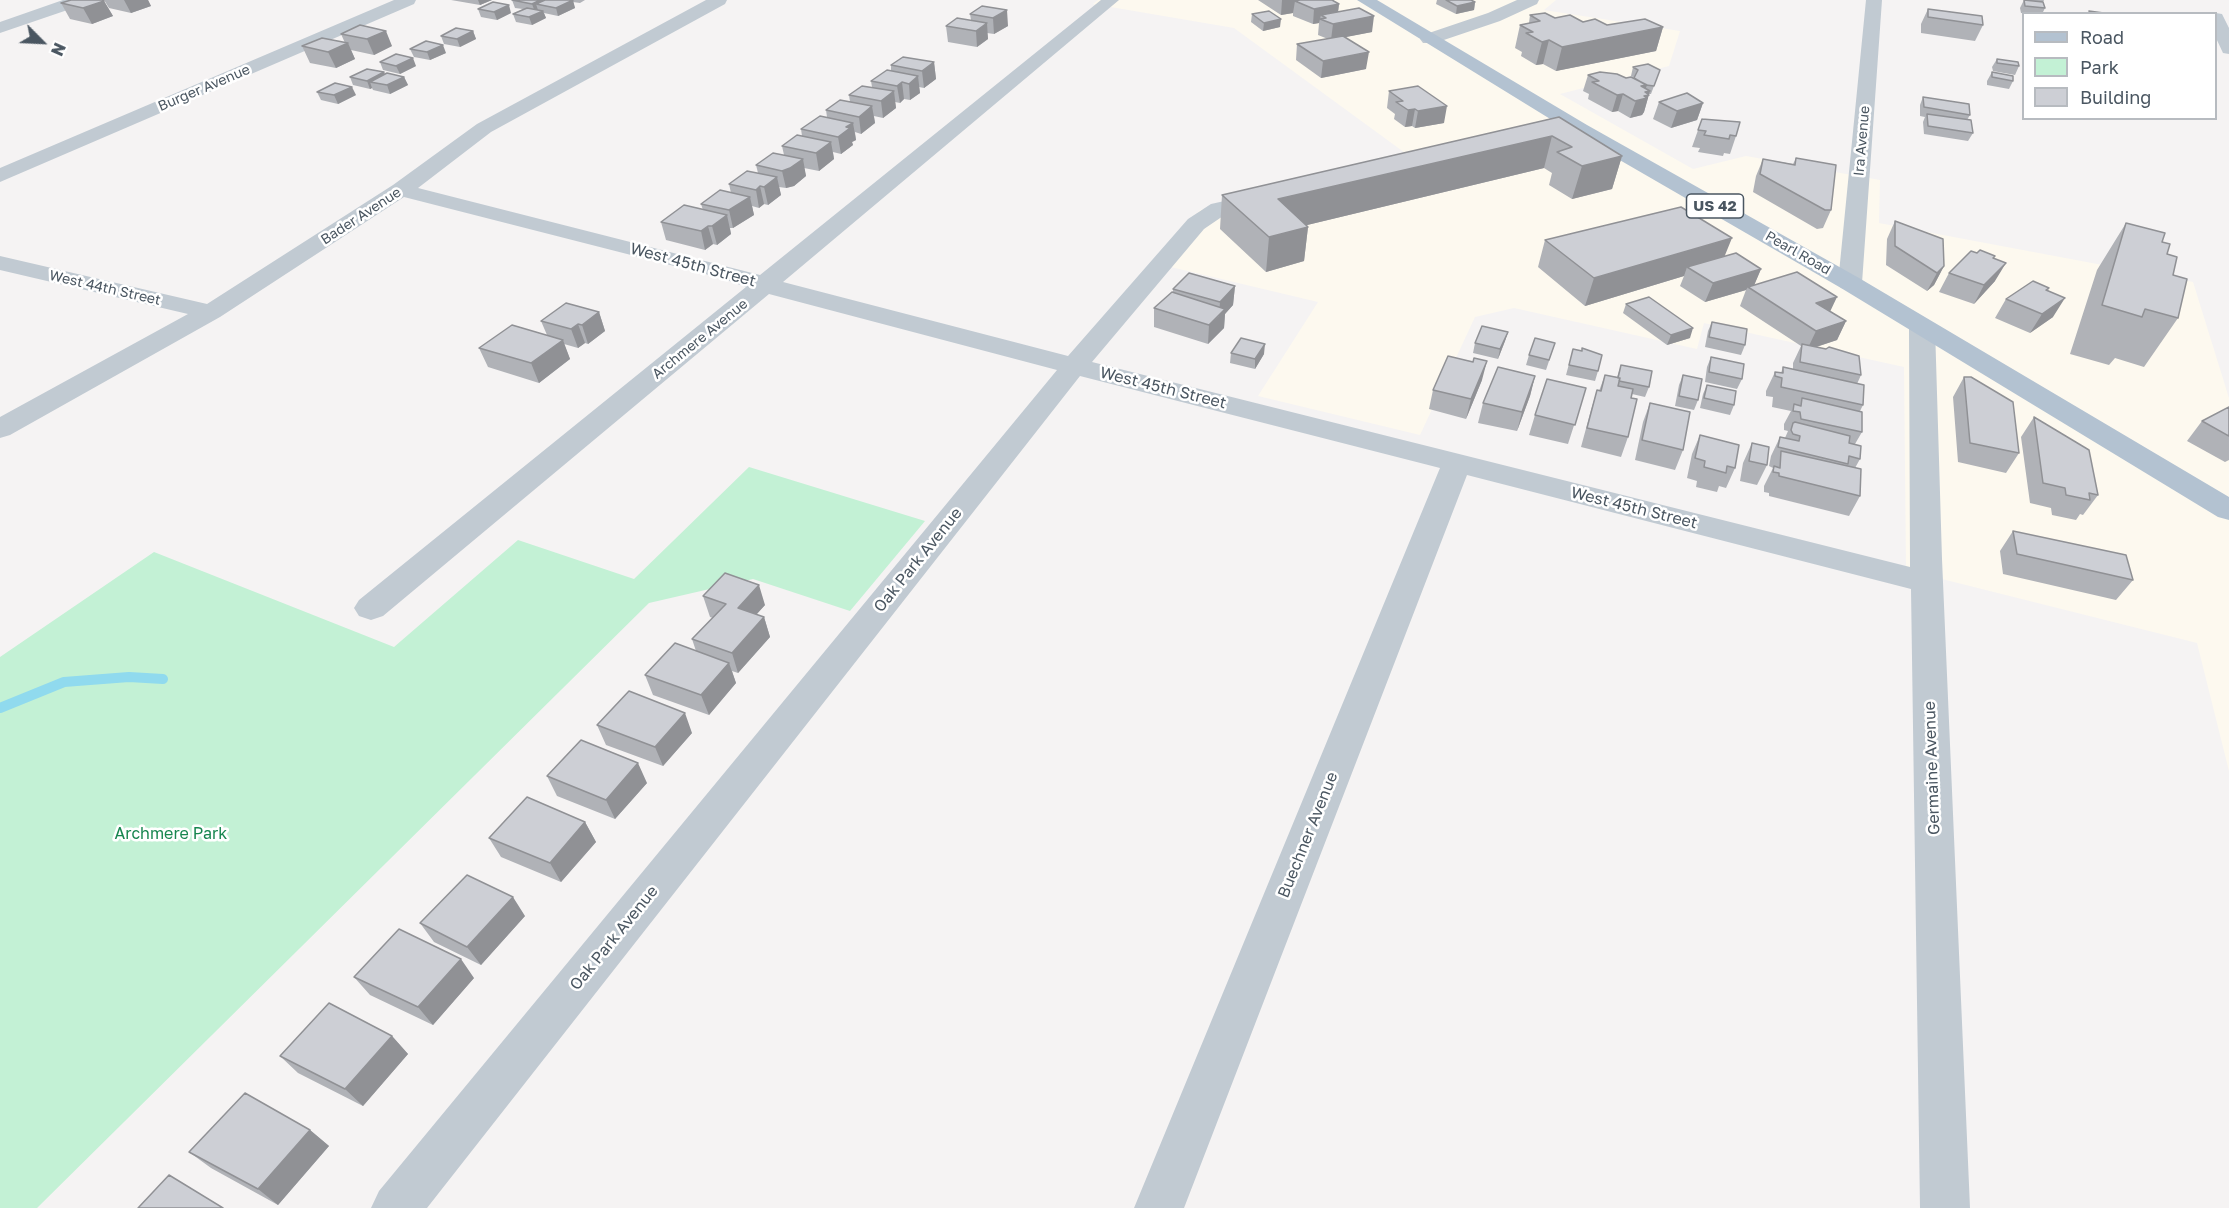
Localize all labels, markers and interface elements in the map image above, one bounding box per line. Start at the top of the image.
north arrow [12,12,72,72]
legend [2022,12,2217,120]
text: Road [2080,26,2124,48]
text: N [47,40,70,59]
text: Park [2080,56,2119,78]
street label: Burger Avenue [155,61,253,115]
text: Building [2080,86,2151,108]
street label: Ira Avenue [1851,105,1873,177]
street label: Bader Avenue [318,184,404,248]
road number: US 42 [1686,194,1744,218]
street label: Pearl Road [1762,228,1834,278]
street label: West 45th Street [628,239,758,291]
street label: West 44th Street [48,267,162,309]
street label: Archmere Avenue [649,295,751,383]
street label: West 45th Street [1098,363,1228,413]
street label: West 45th Street [1569,483,1699,533]
street label: Oak Park Avenue [870,504,966,616]
street label: Germaine Avenue [1920,701,1944,835]
street label: Buechner Avenue [1274,769,1342,901]
park label: Archmere Park [115,824,227,844]
street label: Oak Park Avenue [566,882,662,994]

